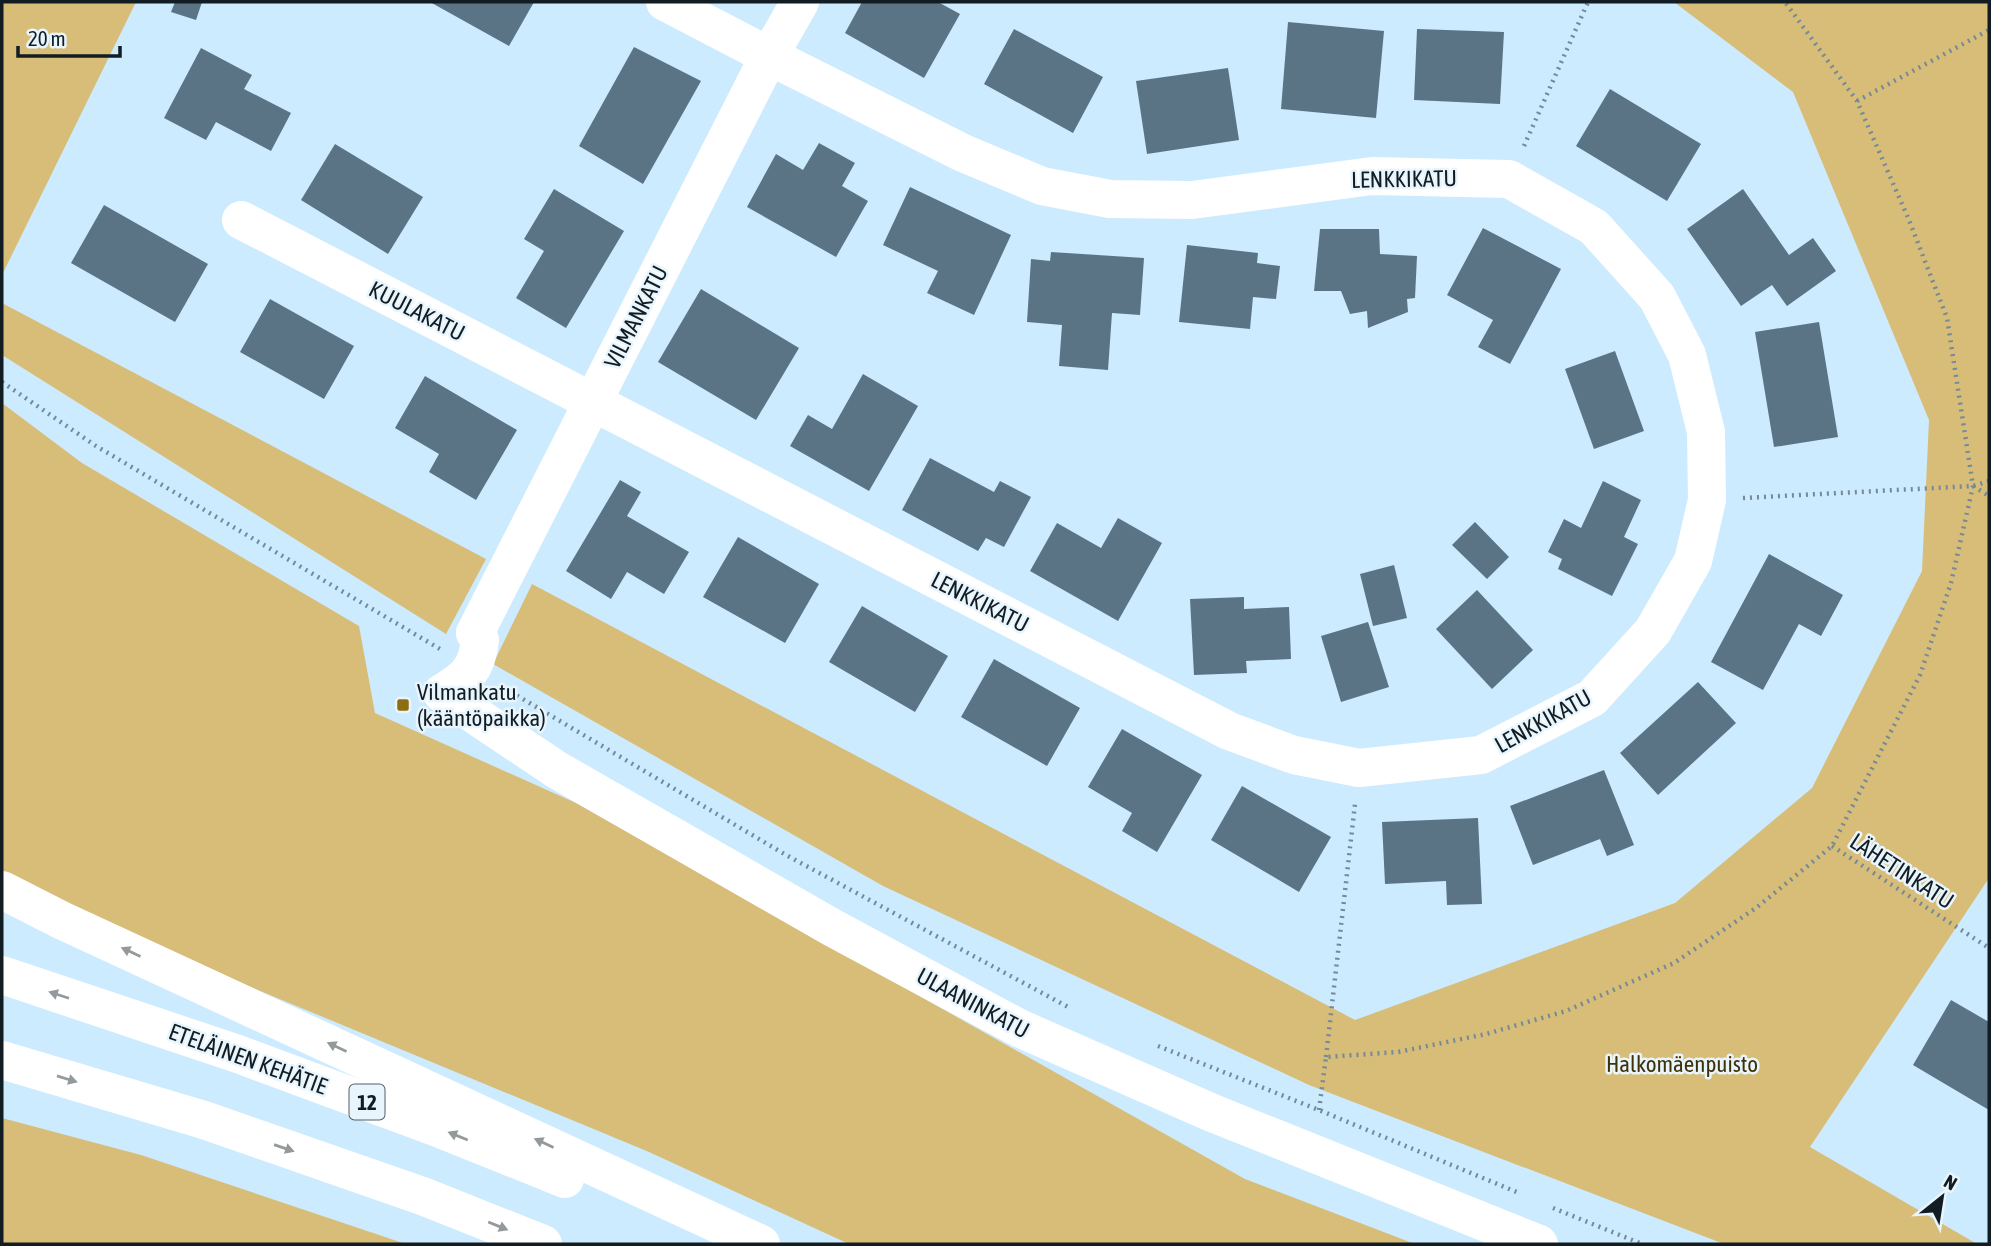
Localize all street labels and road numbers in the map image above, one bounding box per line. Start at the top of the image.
street label: LENKKIKATU [1351,165,1457,193]
street label: VILMANKATU [599,261,673,373]
street label: KUULAKATU [365,276,469,346]
street label: LENKKIKATU [927,566,1033,638]
street label: LENKKIKATU [1490,684,1596,758]
street label: LÄHETINKATU [1845,828,1959,914]
street label: ULAANINKATU [912,963,1034,1043]
street label: ETELÄINEN KEHÄTIE [165,1018,331,1100]
road number: 12 [350,1084,384,1120]

